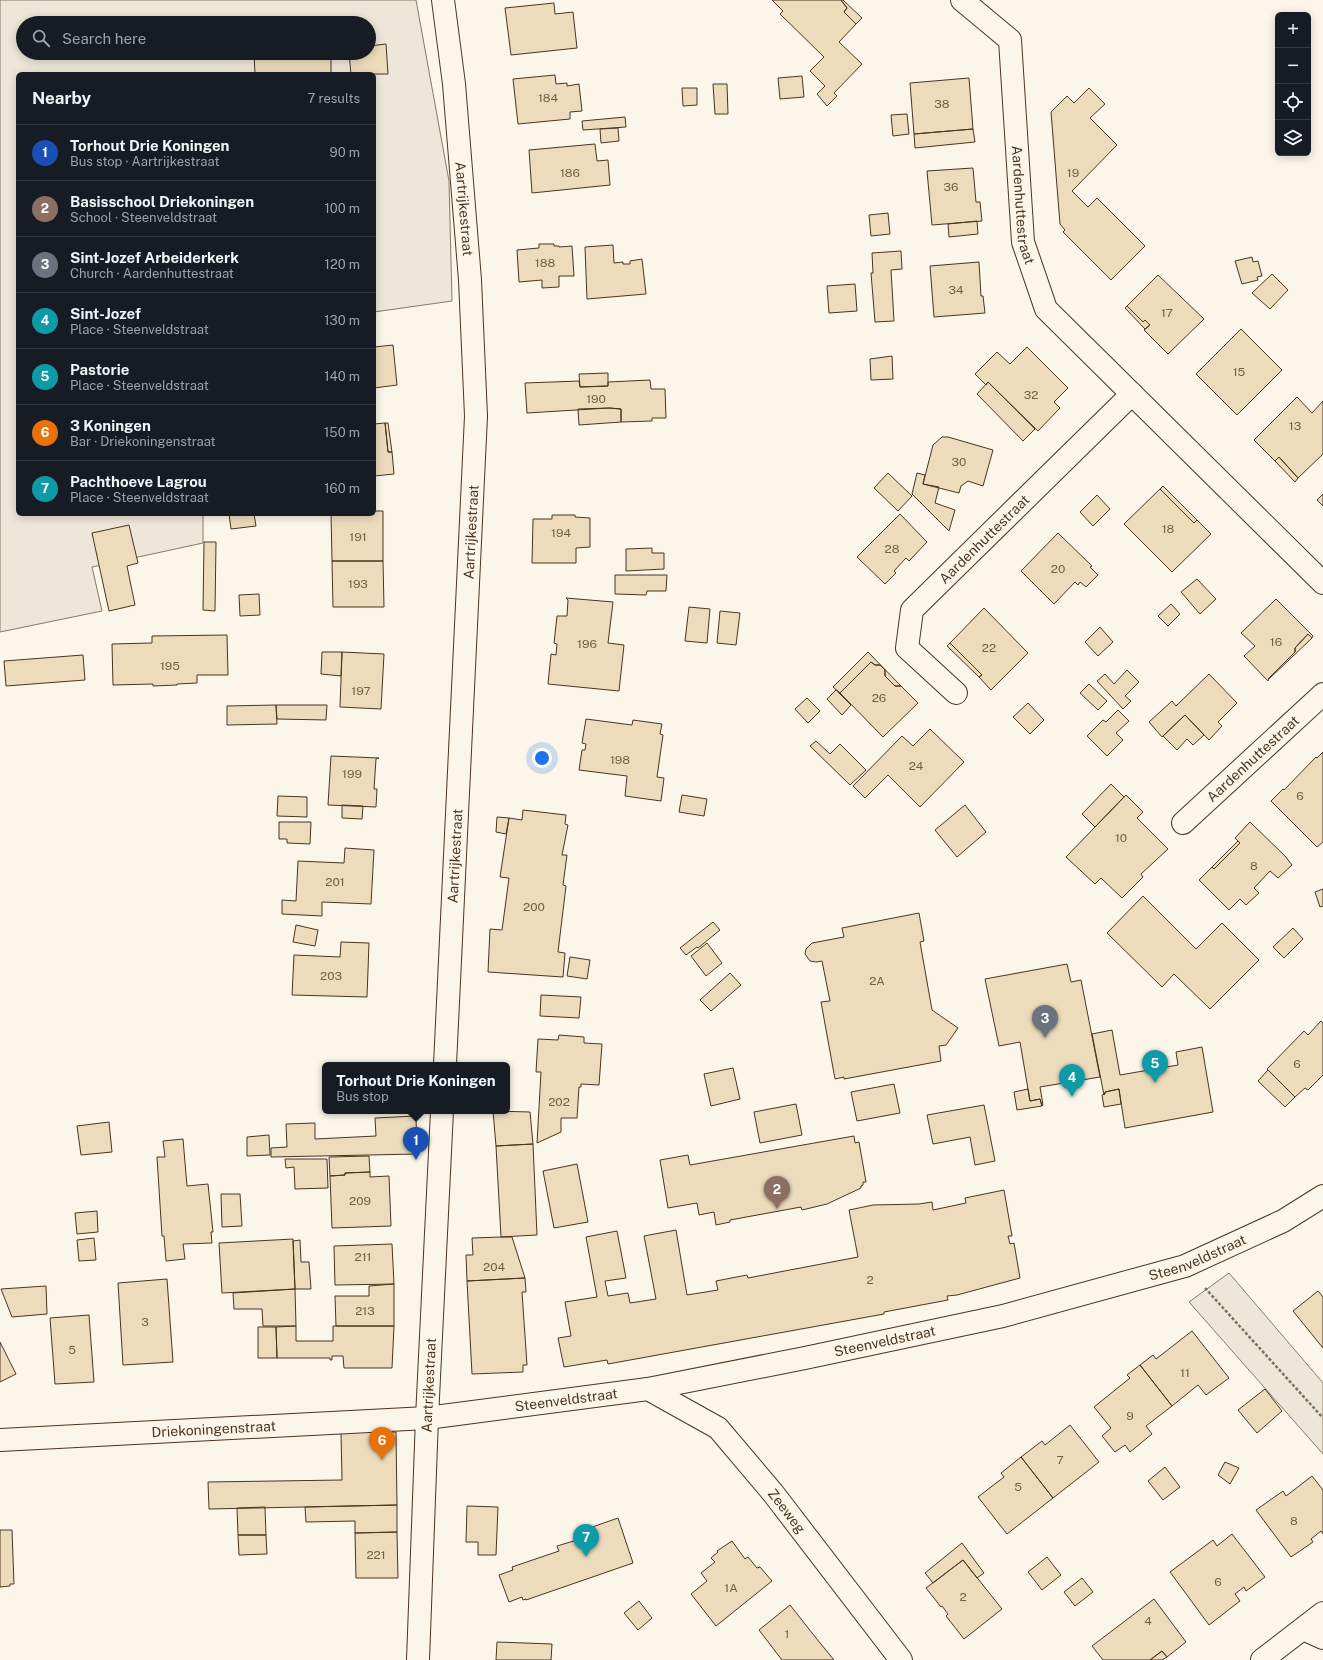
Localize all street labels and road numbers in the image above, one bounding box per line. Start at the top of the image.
street label: Aardenhuttestraat [1009,145,1038,266]
street label: Aartrijkestraat [452,161,476,257]
street label: Aartrijkestraat [461,484,481,580]
street label: Aardenhuttestraat [936,491,1033,587]
street label: Aardenhuttestraat [1203,712,1302,805]
street label: Aartrijkestraat [445,808,465,904]
street label: Steenveldstraat [1147,1231,1248,1284]
street label: Steenveldstraat [832,1323,937,1360]
street label: Aartrijkestraat [418,1337,439,1433]
street label: Steenveldstraat [514,1385,619,1414]
street label: Driekoningenstraat [151,1418,276,1440]
street label: Zeeweg [765,1486,809,1537]

